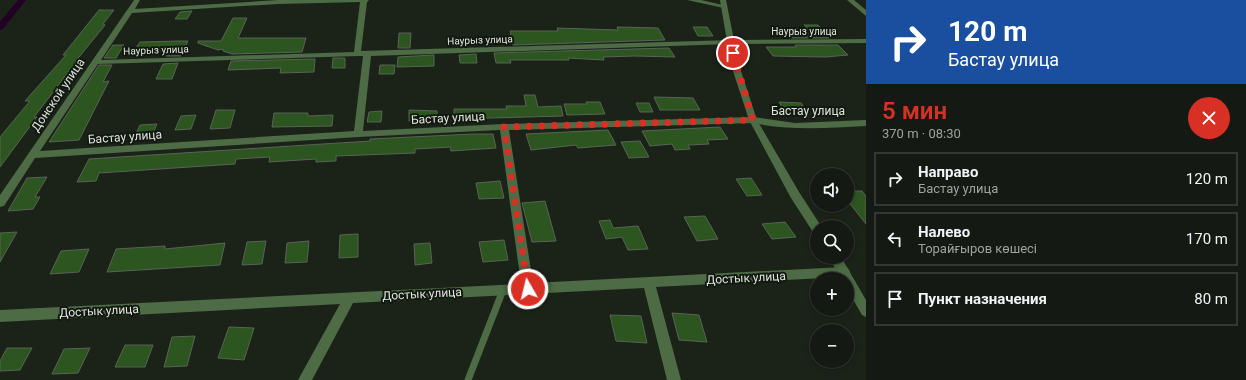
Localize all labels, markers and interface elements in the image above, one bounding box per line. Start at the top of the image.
text: 120 m [948,15,1027,48]
icon: right [882,16,934,68]
street label: Наурыз улица [771,26,837,37]
street label: Наурыз улица [447,33,513,47]
pin [716,36,750,70]
icon: arrive [722,42,744,64]
street label: Наурыз улица [123,43,189,57]
text: Бастау улица [948,49,1059,70]
street label: Донской улица [28,56,88,134]
text: 5 мин [882,97,947,125]
button: close [1188,97,1230,139]
street label: Бастау улица [771,104,845,118]
street label: Бастау улица [411,109,485,127]
text: 370 m · 08:30 [882,126,961,141]
street label: Бастау улица [88,127,162,147]
text: Направо [918,163,979,181]
map controls [810,168,854,368]
button: sound [810,168,854,212]
icon: right [884,168,906,190]
text: 120 m [1186,170,1228,188]
text: Бастау улица [918,181,998,196]
button: search [810,220,854,264]
text: Налево [918,223,970,241]
icon: left [884,228,906,250]
text: 170 m [1186,230,1228,248]
text: Торайғыров көшесі [918,241,1037,256]
position arrow [507,268,549,310]
street label: Достык улица [706,269,786,287]
button: + [810,272,854,316]
street label: Достык улица [382,285,462,303]
icon: arrive [884,288,906,310]
text: Пункт назначения [918,290,1047,308]
text: 80 m [1194,290,1228,308]
street label: Достык улица [59,302,139,320]
button: − [810,324,854,368]

